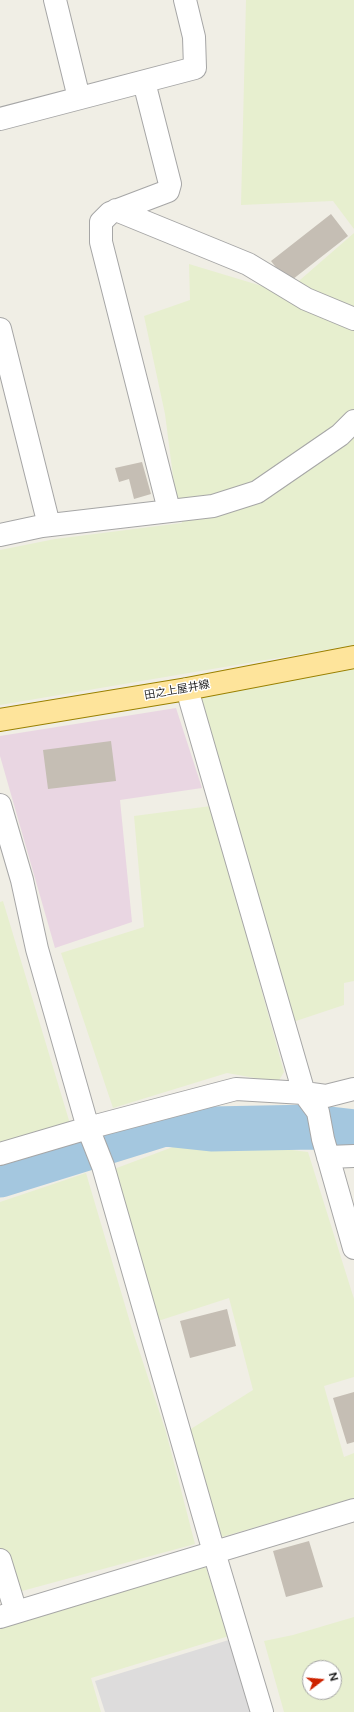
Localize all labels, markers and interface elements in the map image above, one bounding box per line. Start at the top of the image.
street label: 田之上屋井線 [143,678,211,702]
north arrow [302,1660,342,1700]
text: N [326,1671,340,1683]

